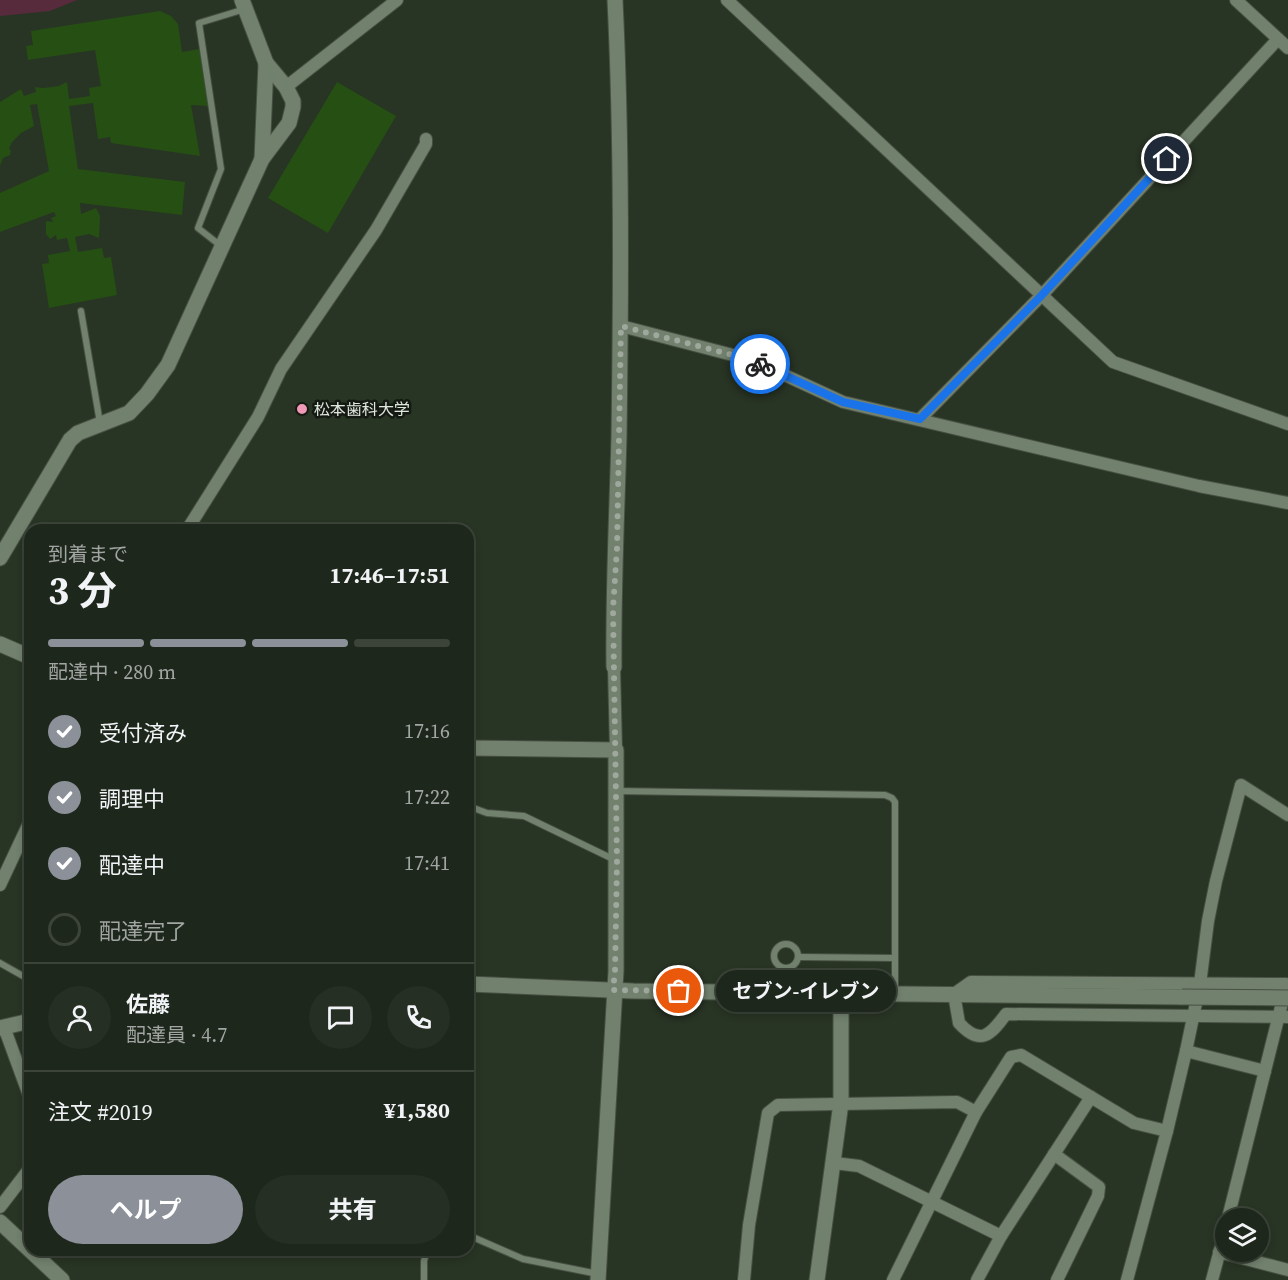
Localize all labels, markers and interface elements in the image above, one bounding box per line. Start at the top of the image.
pin [1141,133,1192,184]
icon: home [1150,142,1183,175]
courier [730,334,790,394]
icon: bike [744,348,777,381]
place label: 松本歯科大学 [314,398,410,420]
marker: 松本歯科大学 [295,402,309,416]
text: 到着まで [48,540,128,568]
text: 17:46–17:51 [330,560,450,590]
text: 3 分 [48,564,116,617]
text: 配達中 · 280 m [48,658,176,686]
icon: check [48,715,81,748]
text: 17:16 [404,717,450,745]
text: 受付済み [99,718,187,748]
icon: check [48,781,81,814]
text: 17:22 [404,783,450,811]
text: 調理中 [99,784,165,814]
icon: check [48,847,81,880]
text: 17:41 [404,849,450,877]
text: 配達中 [99,850,165,880]
text: 配達完了 [99,916,187,946]
pin [653,965,704,1016]
callout: セブン-イレブン [715,970,895,1012]
icon: bag [662,974,695,1007]
text: セブン-イレブン [733,977,879,1005]
button: person [48,986,111,1049]
button: chat [309,986,372,1049]
button: phone [387,986,450,1049]
text: 佐藤 [126,989,170,1019]
text: 配達員 · 4.7 [126,1021,227,1049]
text: ¥1,580 [384,1095,450,1125]
text: 注文 #2019 [48,1097,153,1127]
button: ヘルプ [48,1175,243,1244]
button: 共有 [255,1175,450,1244]
map controls [1215,1208,1269,1262]
button: layers [1215,1208,1269,1262]

